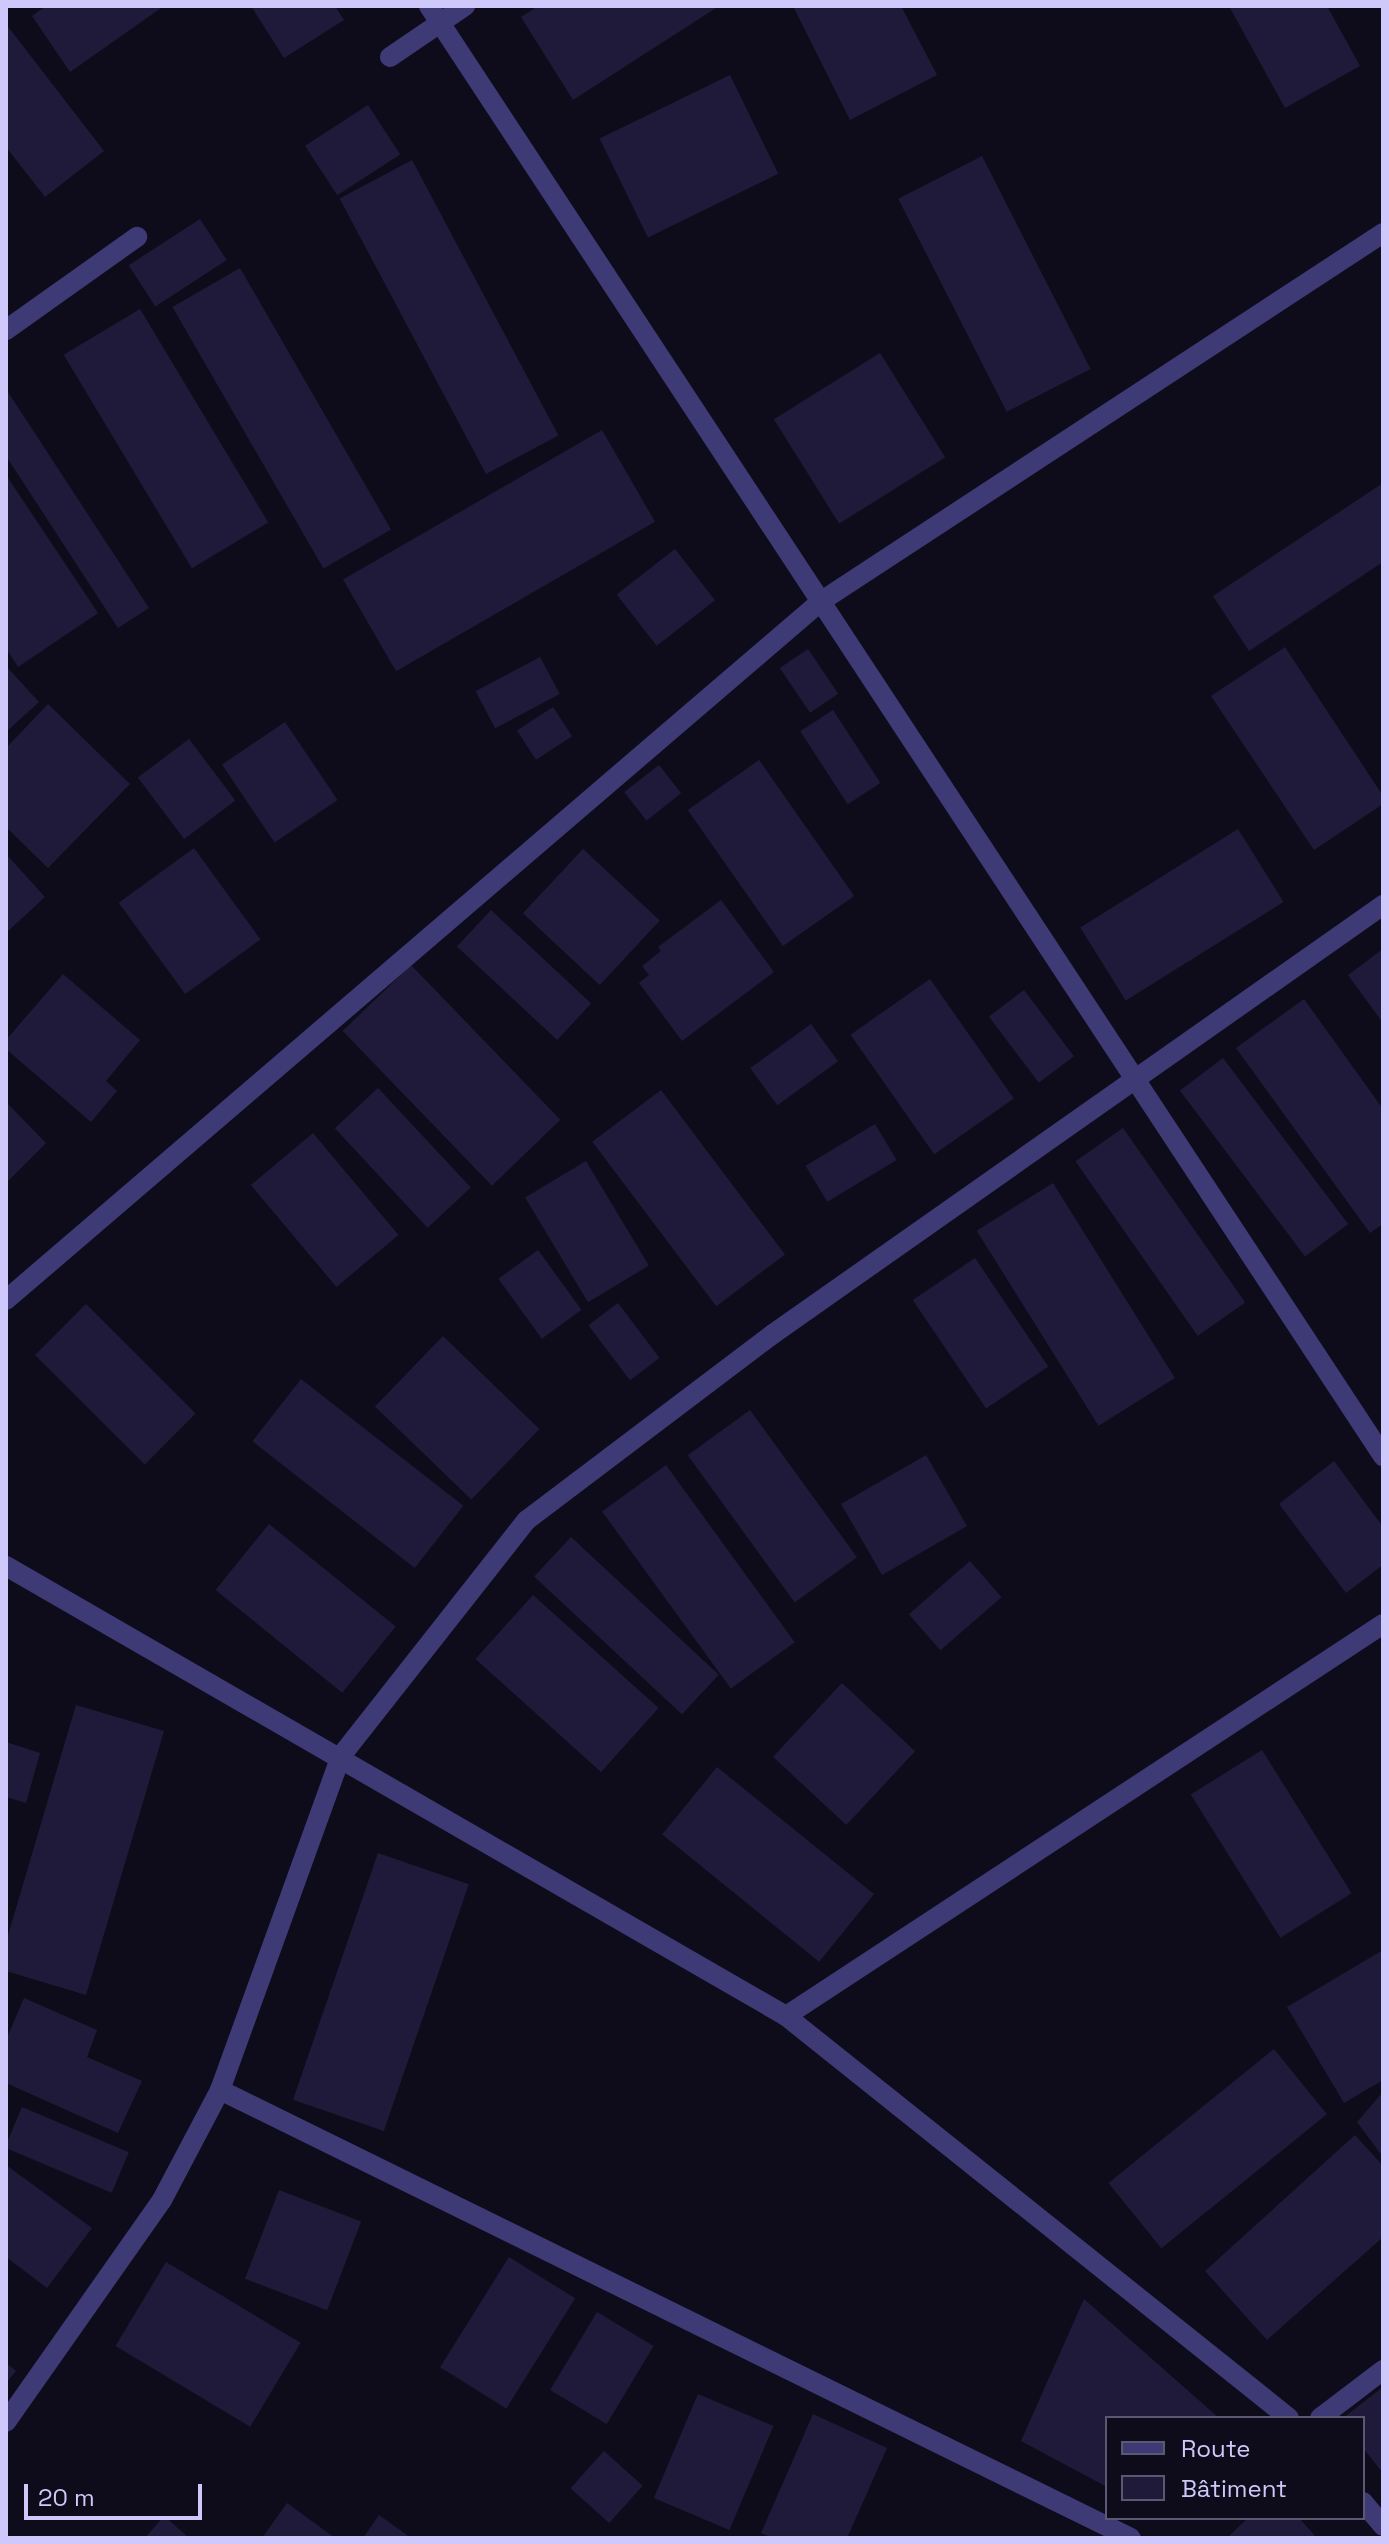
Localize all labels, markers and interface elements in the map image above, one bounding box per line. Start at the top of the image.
legend [1105,2416,1365,2520]
text: Route [1181,2433,1250,2464]
scale bar [28,2468,206,2518]
text: Bâtiment [1181,2473,1287,2504]
text: 20 m [38,2482,95,2513]

